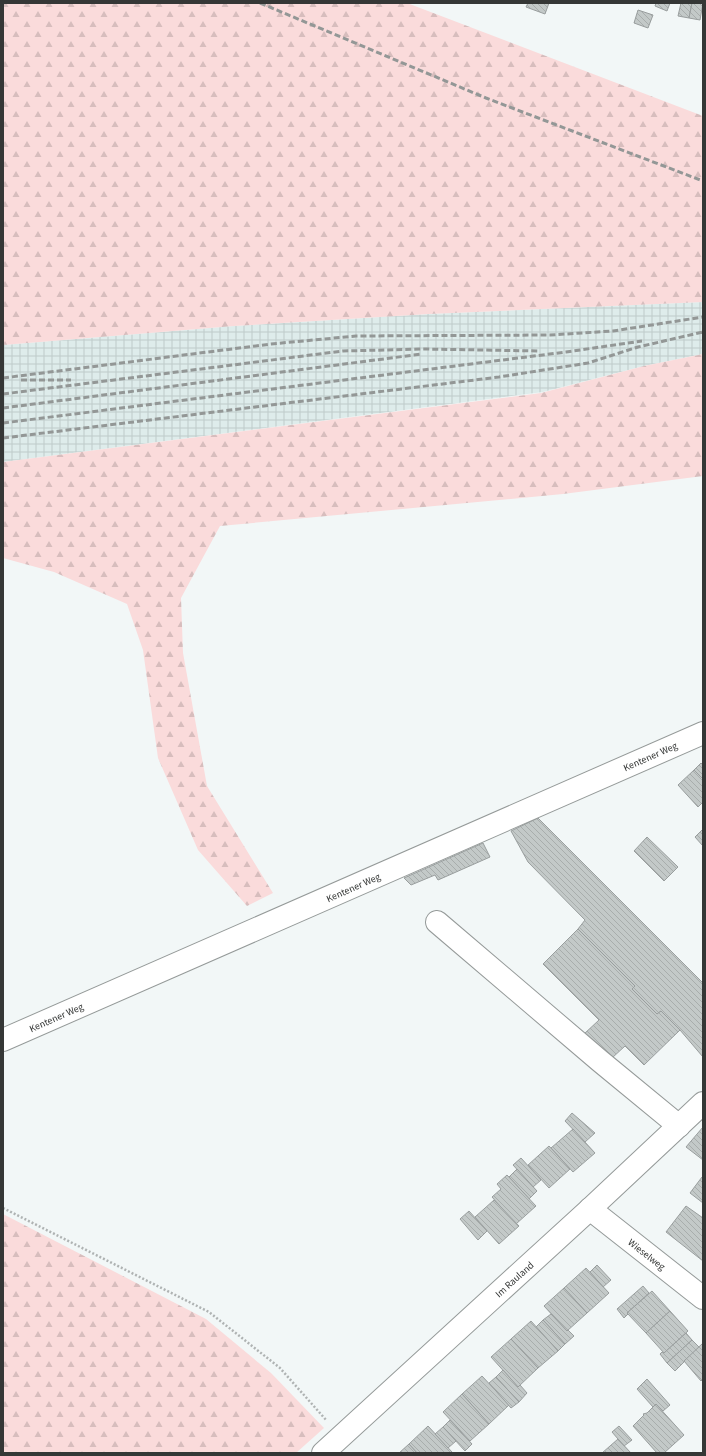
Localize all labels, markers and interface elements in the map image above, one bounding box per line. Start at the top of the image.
street label: Kentener Weg [621,739,680,775]
street label: Kentener Weg [324,870,383,906]
street label: Kentener Weg [27,1000,86,1036]
street label: Wieselweg [625,1236,668,1274]
street label: Im Rauland [492,1259,537,1301]

